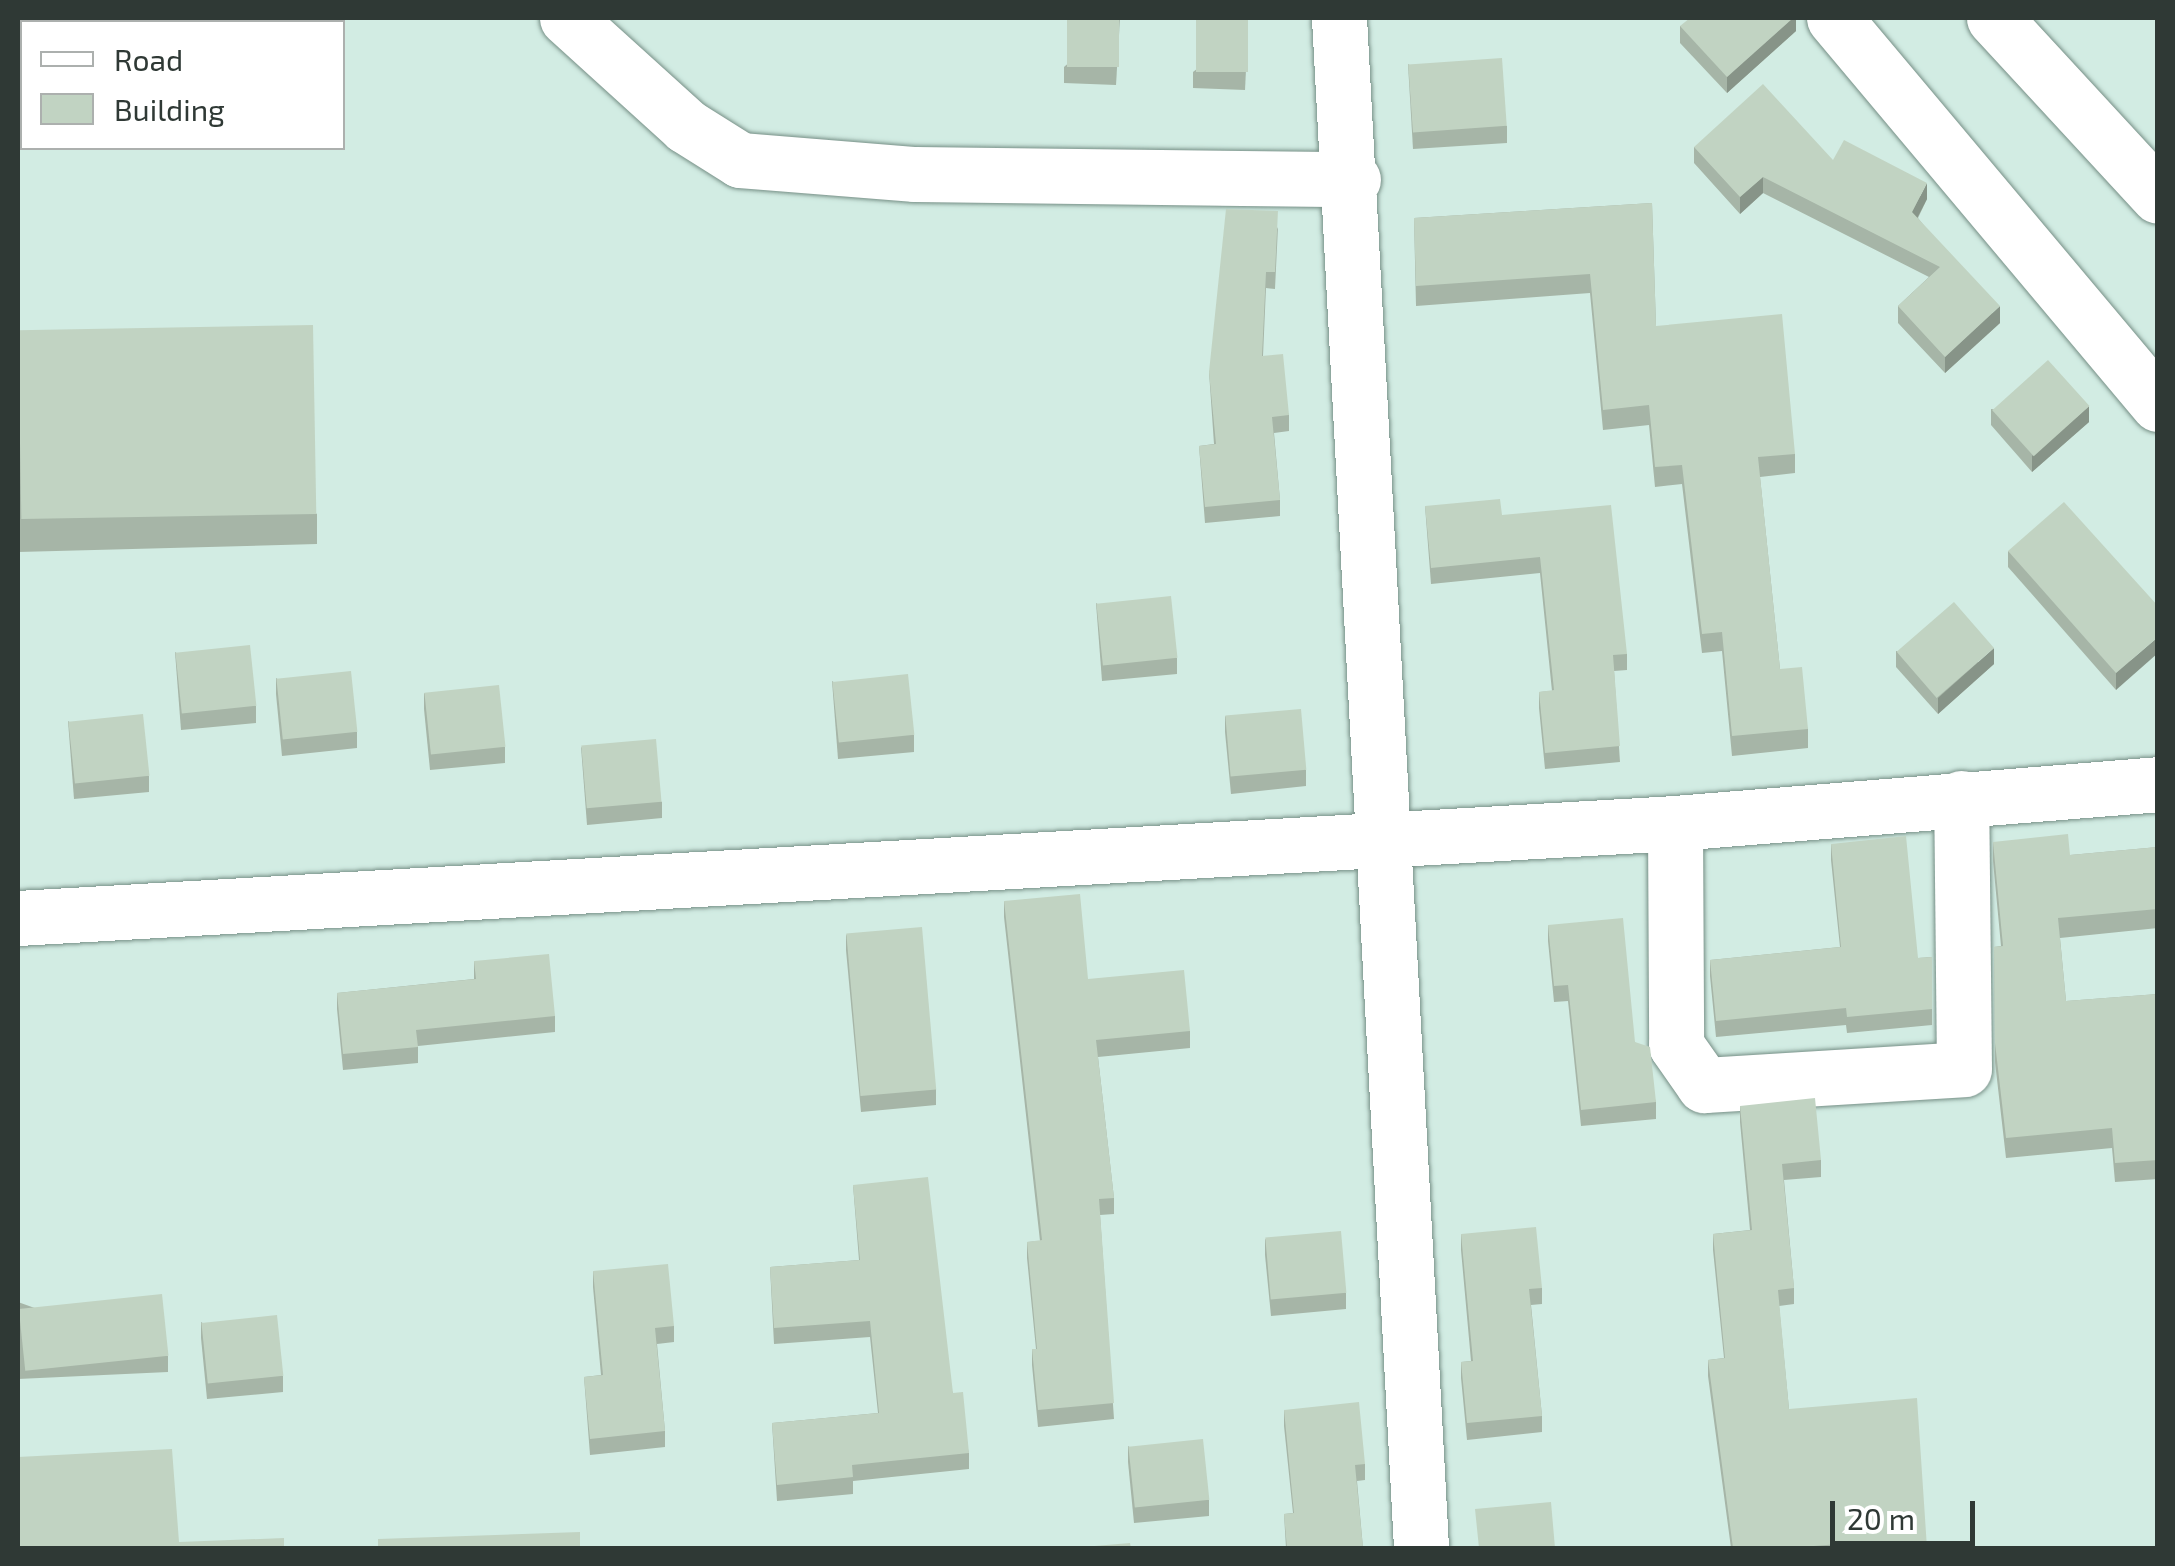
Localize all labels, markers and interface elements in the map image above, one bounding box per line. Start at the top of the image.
legend [20,20,345,150]
text: Road [114,41,183,77]
text: Building [114,91,225,127]
scale bar [1835,1481,1980,1543]
text: 20 m [1847,1500,1915,1536]

